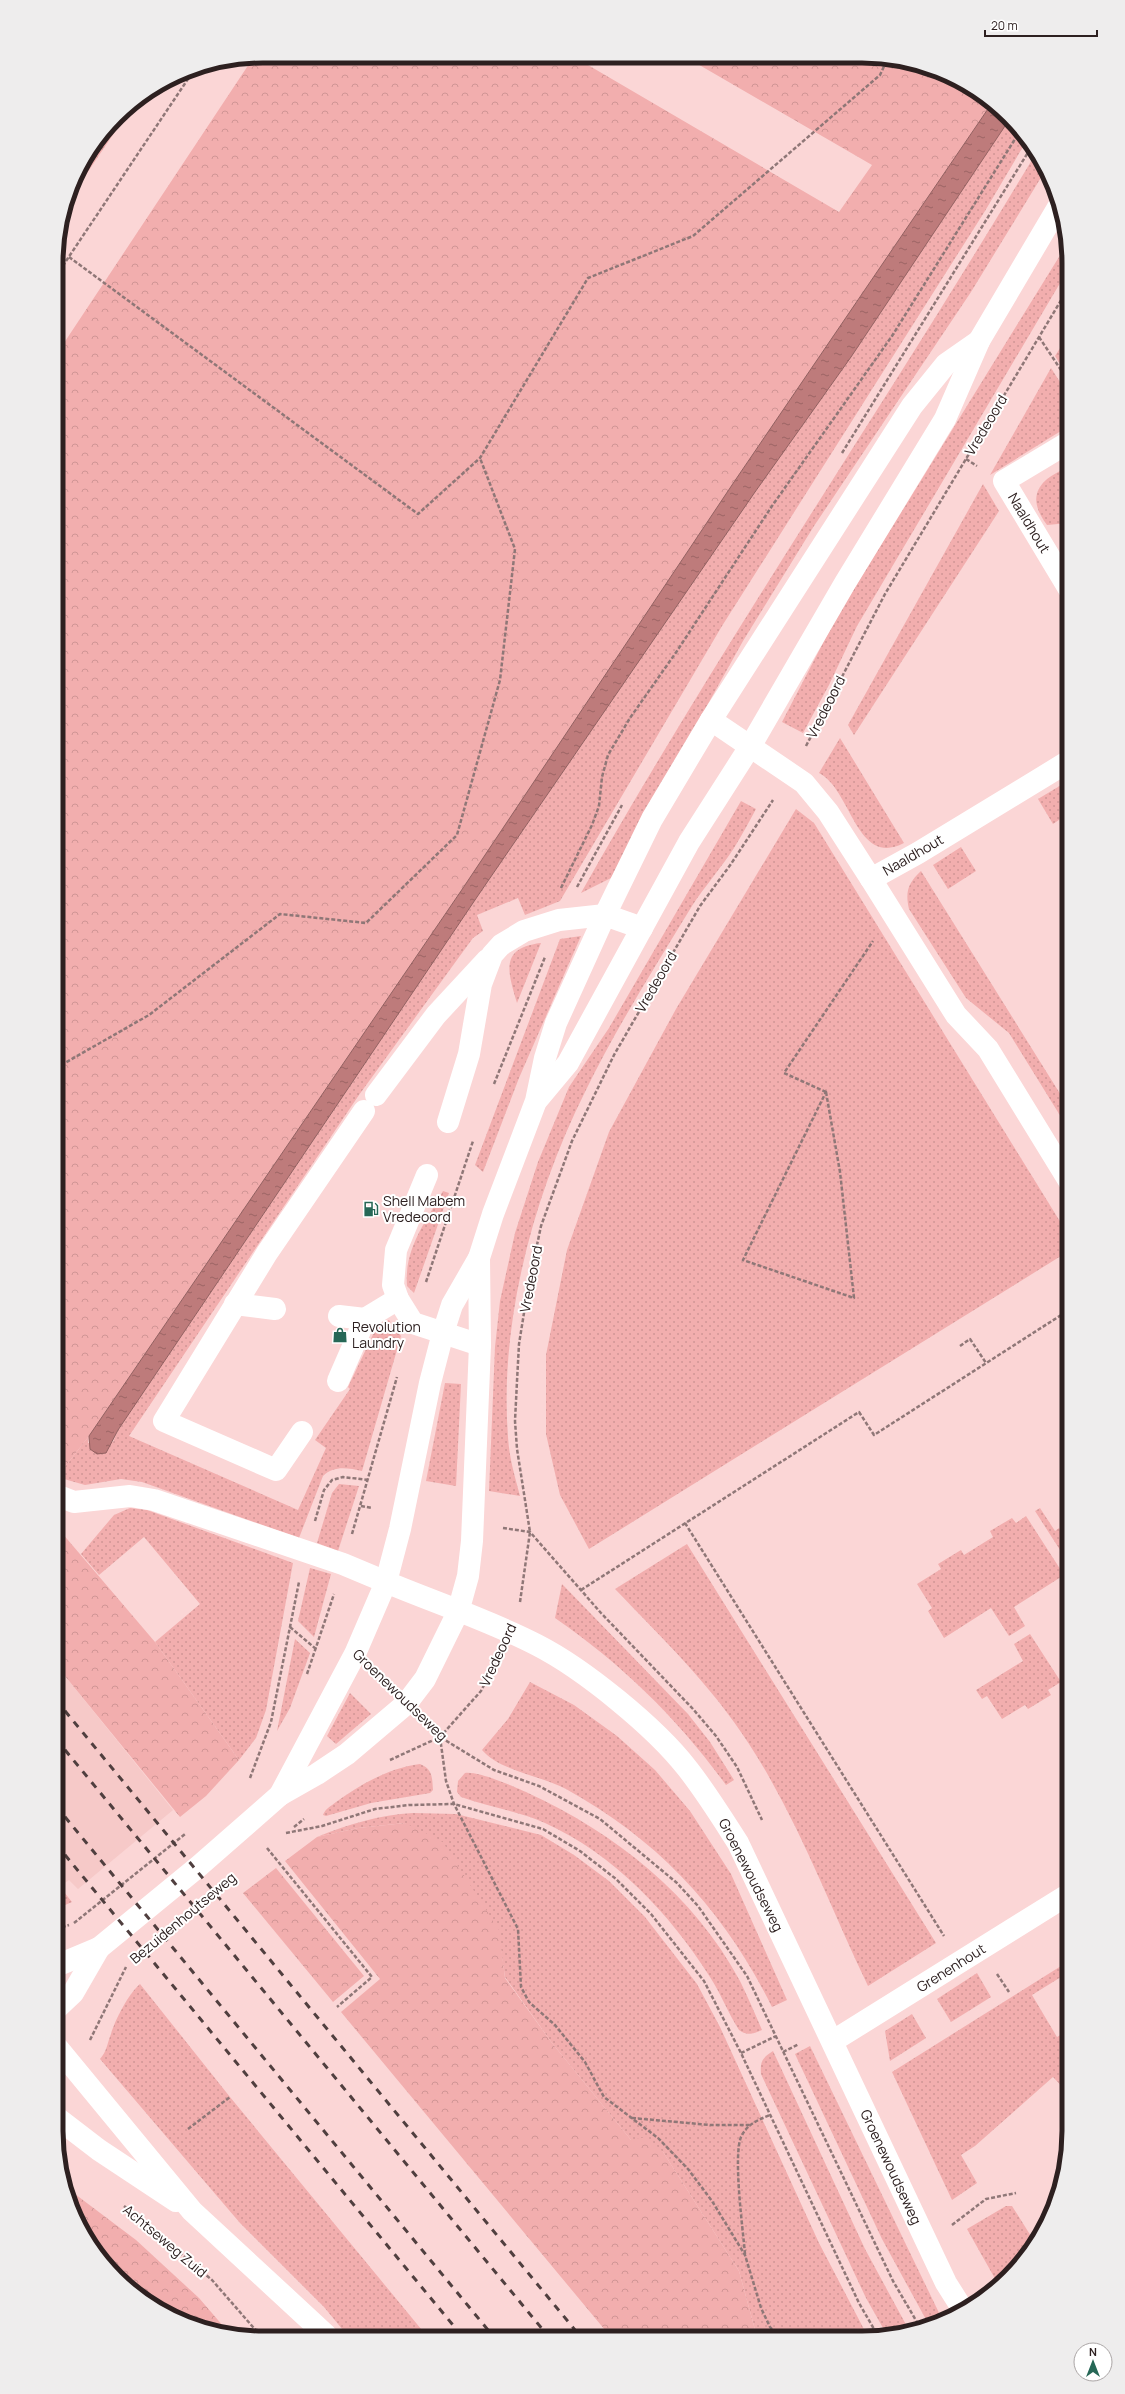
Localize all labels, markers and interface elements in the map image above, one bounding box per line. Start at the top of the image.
scale bar [985,12,1097,38]
text: 20 m [991,17,1018,34]
street label: Vredeoord [960,391,1011,459]
street label: Naaldhout [1004,489,1055,557]
street label: Vredeoord [802,672,849,741]
street label: Naaldhout [879,829,947,880]
street label: Vredeoord [630,948,681,1016]
place label: Shell Mabem Vredeoord [383,1191,465,1226]
fuel station icon: Shell Mabem Vredeoord [362,1200,380,1218]
street label: Vredeoord [515,1244,546,1314]
place label: Revolution Laundry [352,1317,421,1352]
shop icon: Revolution Laundry [331,1326,349,1344]
street label: Vredeoord [475,1620,520,1690]
street label: Groenewoudseweg [349,1644,452,1745]
street label: Groenewoudseweg [715,1815,788,1935]
street label: Bezuidenhoutseweg [126,1868,240,1968]
street label: Grenenhout [913,1939,989,1996]
street label: Groenewoudseweg [856,2106,926,2227]
street label: Achtseweg Zuid [119,2200,211,2281]
north arrow [1073,2342,1113,2382]
text: N [1089,2344,1097,2359]

